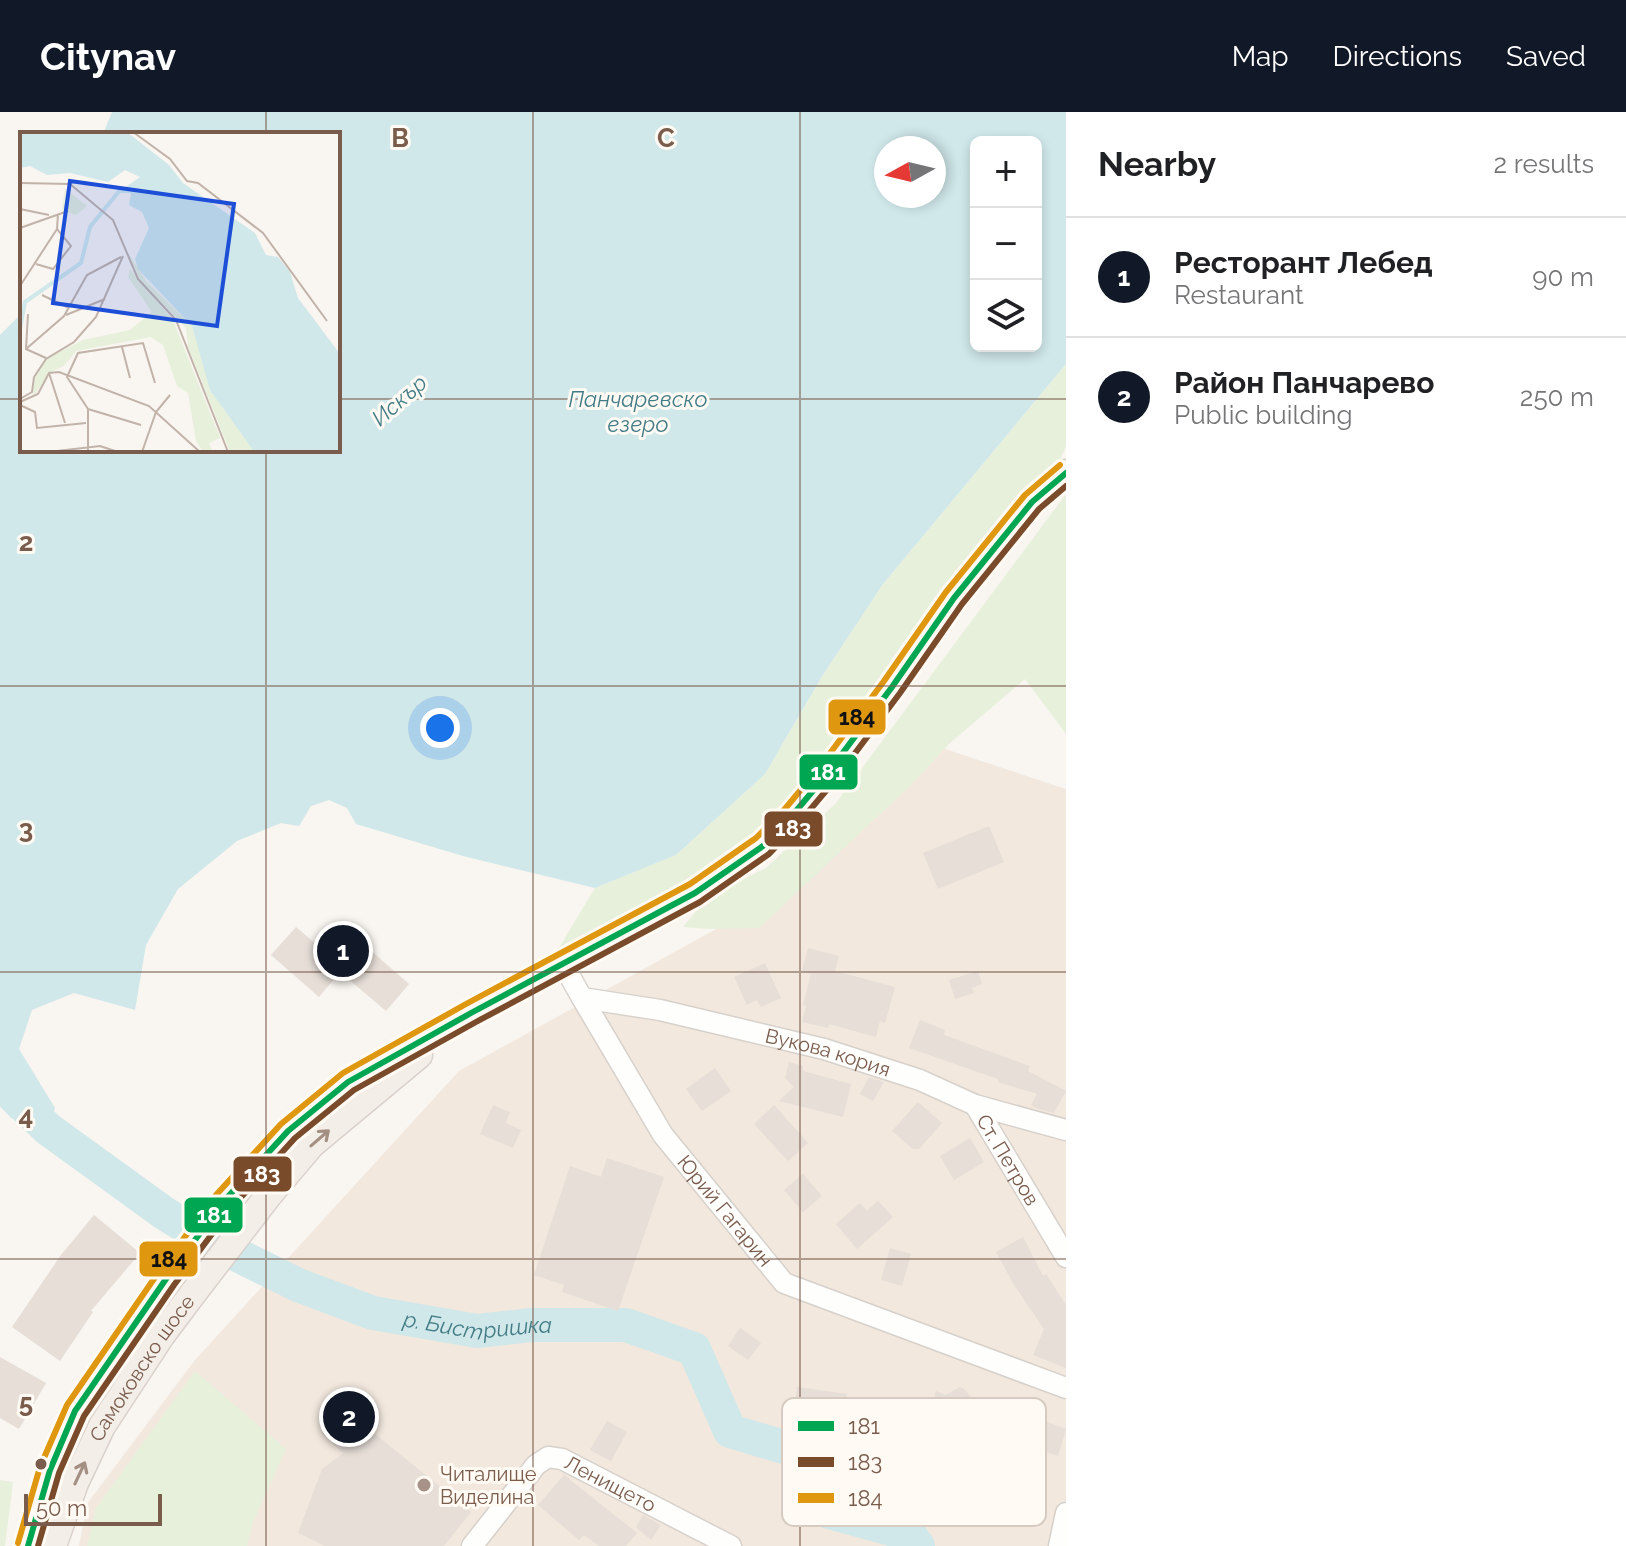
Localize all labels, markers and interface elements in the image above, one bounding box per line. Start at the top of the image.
text: Citynav [40,34,176,79]
text: Map [1232,40,1289,73]
text: Directions [1333,40,1462,73]
text: Saved [1506,40,1586,73]
text: B [391,123,409,153]
text: C [657,123,675,153]
inset map [20,132,340,452]
north arrow [874,136,946,208]
map controls [970,136,1042,352]
button: + [970,136,1042,208]
text: Nearby [1098,144,1216,184]
text: 2 results [1494,149,1594,179]
button: − [970,208,1042,280]
text: Ресторант Лебед [1174,245,1433,280]
text: 1 [1118,262,1130,292]
text: 90 m [1532,262,1594,292]
button: layers [970,280,1042,352]
text: Restaurant [1174,280,1304,310]
text: Район Панчарево [1174,365,1435,400]
water label: Искър [366,369,432,431]
text: 2 [1117,382,1131,412]
text: 250 m [1520,382,1594,412]
water label: Панчаревско езеро [568,386,708,437]
text: Public building [1174,400,1353,430]
text: 2 [19,527,33,557]
line badge: 184 [827,698,887,736]
text: 184 [839,704,875,730]
your location [420,708,460,748]
line badge: 181 [798,753,859,791]
text: 181 [810,759,846,785]
line badge: 183 [763,810,824,848]
text: 3 [19,814,33,844]
text: 183 [775,815,811,841]
pin: 1 [317,921,369,981]
street label: Вукова кория [763,1023,893,1082]
text: 4 [19,1101,33,1131]
street label: Ст. Петров [971,1110,1044,1210]
one-way arrow [310,1129,330,1147]
street label: Юрий Гагарин [672,1150,778,1271]
line badge: 183 [232,1155,293,1193]
text: 183 [244,1161,280,1187]
line badge: 181 [183,1196,244,1234]
text: 181 [196,1202,232,1228]
line badge: 184 [138,1240,199,1278]
text: 184 [151,1246,187,1272]
street label: Самоковско шосе [85,1290,200,1445]
water label: р. Бистришка [401,1305,552,1345]
pin: 2 [323,1387,375,1447]
text: 5 [19,1388,33,1418]
legend [782,1398,1046,1526]
text: 181 [848,1413,880,1439]
text: 183 [848,1449,882,1475]
street label: Ленището [560,1450,660,1517]
unlabelled marker [33,1456,49,1472]
one-way arrow [73,1461,88,1485]
place label: Читалище Виделина [440,1462,537,1509]
marker: Читалище Виделина [415,1476,433,1494]
text: 184 [848,1485,882,1511]
scale bar [24,1490,162,1526]
text: 50 m [36,1495,87,1521]

